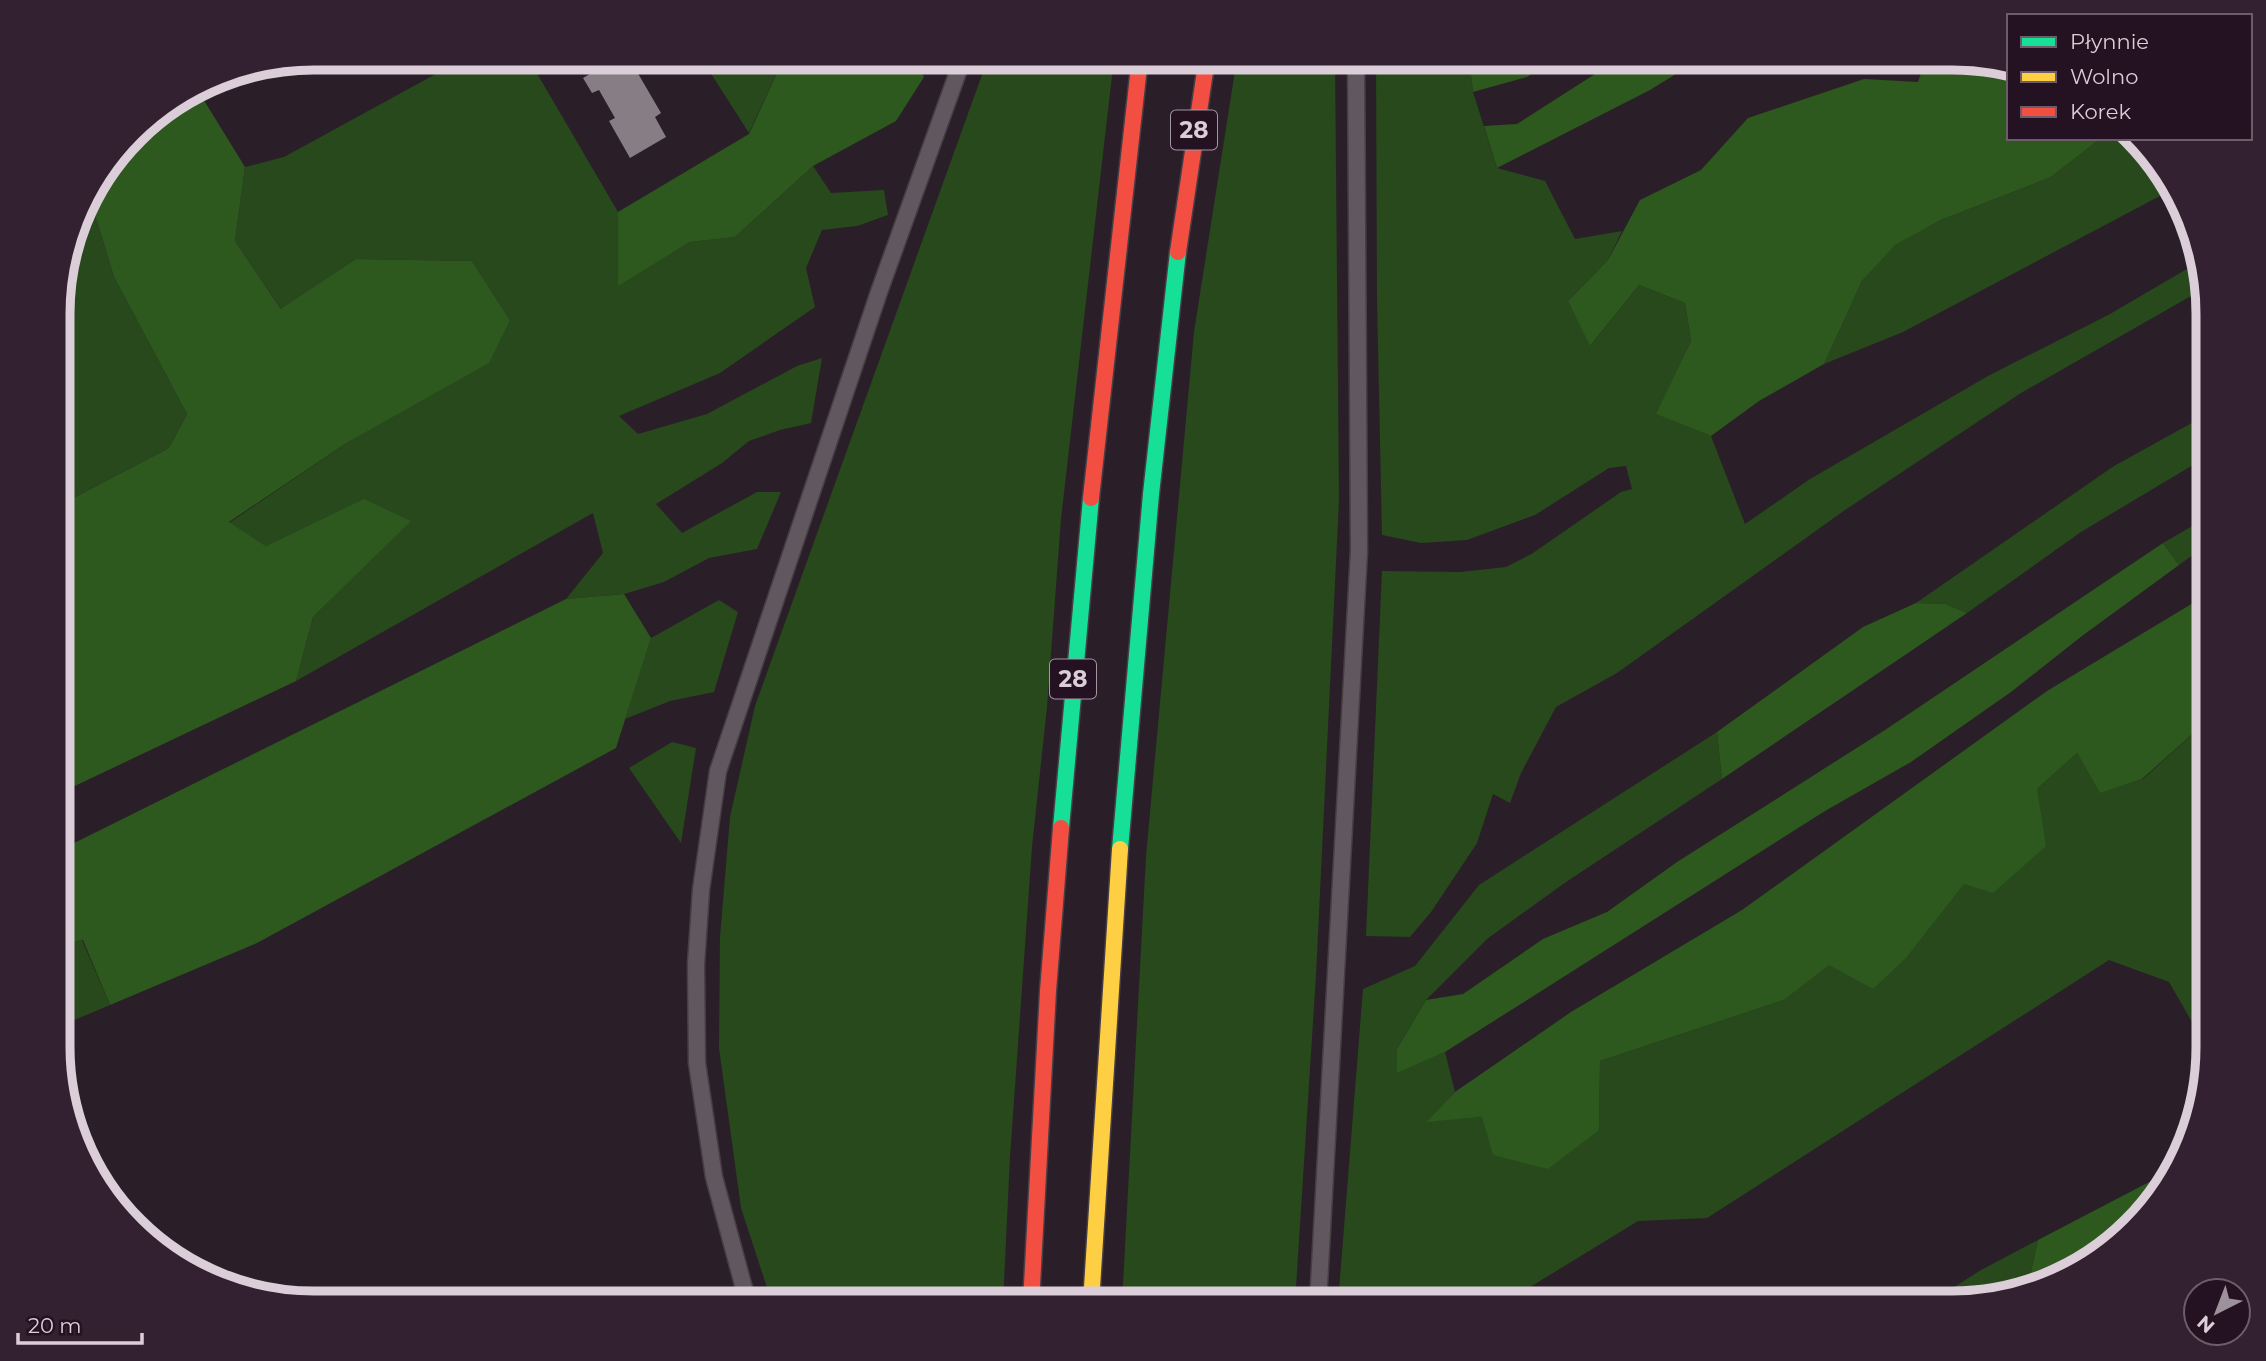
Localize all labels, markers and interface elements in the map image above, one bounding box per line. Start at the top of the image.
legend [2007,14,2252,140]
text: Płynnie [2070,29,2149,54]
text: Wolno [2070,64,2138,89]
text: Korek [2070,99,2131,124]
road number: 28 [1171,111,1217,150]
road number: 28 [1050,660,1096,698]
north arrow [2182,1277,2252,1347]
scale bar [18,1302,142,1346]
text: N [2193,1311,2219,1338]
text: 20 m [28,1313,82,1338]

